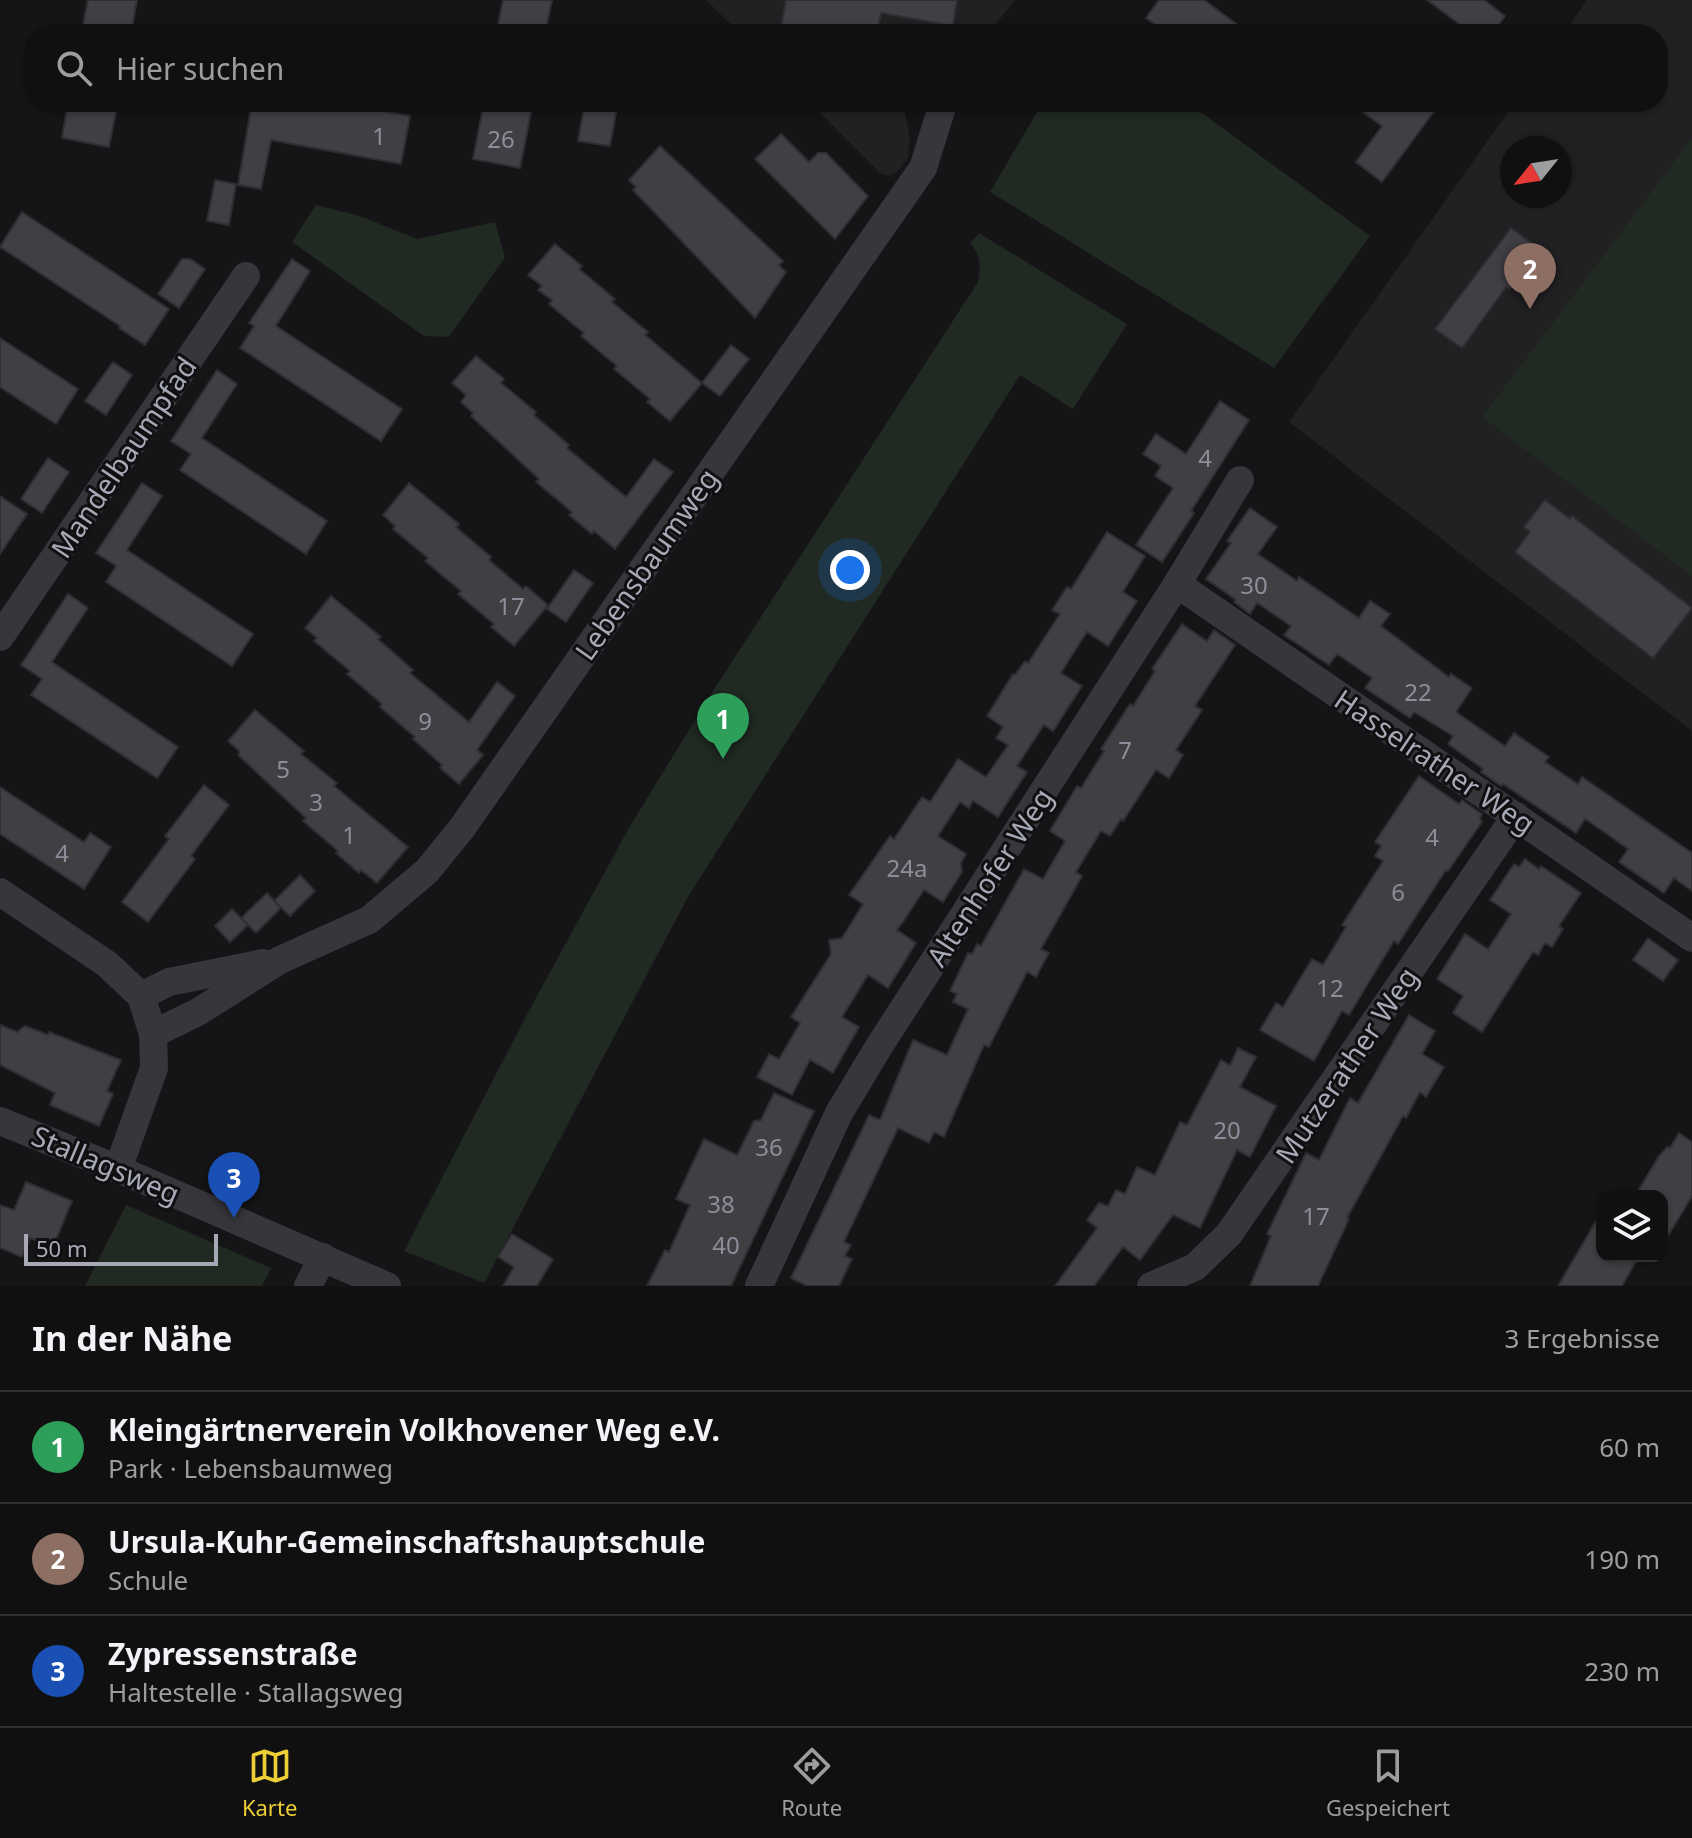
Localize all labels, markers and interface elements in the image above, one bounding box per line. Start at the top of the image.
search box [24,24,1668,112]
icon: search [52,46,96,90]
text: Hier suchen [116,48,284,89]
house number: 1 [372,119,386,152]
house number: 26 [487,122,515,155]
north arrow [1500,136,1572,208]
pin: 2 [1504,243,1556,309]
street label: Mandelbaumpfad [42,349,204,565]
house number: 4 [1198,441,1212,474]
street label: Lebensbaumweg [566,461,726,667]
your location [830,550,870,590]
house number: 30 [1240,568,1268,601]
house number: 17 [497,589,525,622]
house number: 22 [1404,675,1432,708]
street label: Hasselrather Weg [1328,680,1542,842]
pin: 1 [697,693,749,759]
house number: 9 [418,704,432,737]
house number: 7 [1118,733,1132,766]
house number: 5 [276,752,290,785]
street label: Altenhofer Weg [917,781,1061,973]
house number: 3 [309,785,323,818]
house number: 1 [342,818,356,851]
house number: 4 [1425,820,1439,853]
house number: 4 [55,836,69,869]
house number: 24a [887,851,927,884]
house number: 6 [1391,875,1405,908]
street label: Mutzerather Weg [1266,959,1426,1171]
house number: 12 [1316,971,1344,1004]
house number: 20 [1213,1113,1241,1146]
street label: Stallagsweg [26,1116,186,1212]
house number: 36 [755,1130,783,1163]
pin: 3 [208,1152,260,1218]
house number: 38 [707,1187,735,1220]
map controls [1596,1190,1668,1262]
button: layers [1596,1190,1668,1262]
house number: 17 [1302,1199,1330,1232]
house number: 40 [712,1228,740,1261]
scale bar [24,1230,218,1266]
text: 50 m [36,1233,87,1263]
text: In der Nähe [32,1315,232,1361]
text: 3 Ergebnisse [1504,1320,1660,1356]
text: Kleingärtnerverein Volkhovener Weg e.V. [108,1409,720,1450]
text: 1 [51,1429,65,1465]
text: 60 m [1599,1429,1660,1465]
text: Park · Lebensbaumweg [108,1450,393,1486]
text: Ursula-Kuhr-Gemeinschaftshauptschule [108,1521,705,1562]
text: 2 [51,1541,65,1577]
text: 190 m [1584,1541,1660,1577]
text: Schule [108,1562,188,1598]
text: Zypressenstraße [108,1633,358,1674]
text: 3 [51,1653,65,1689]
text: 230 m [1584,1653,1660,1689]
text: Haltestelle · Stallagsweg [108,1674,403,1710]
tab: Karte [242,1744,297,1822]
tab: Route [781,1744,842,1822]
tab: Gespeichert [1326,1744,1450,1822]

